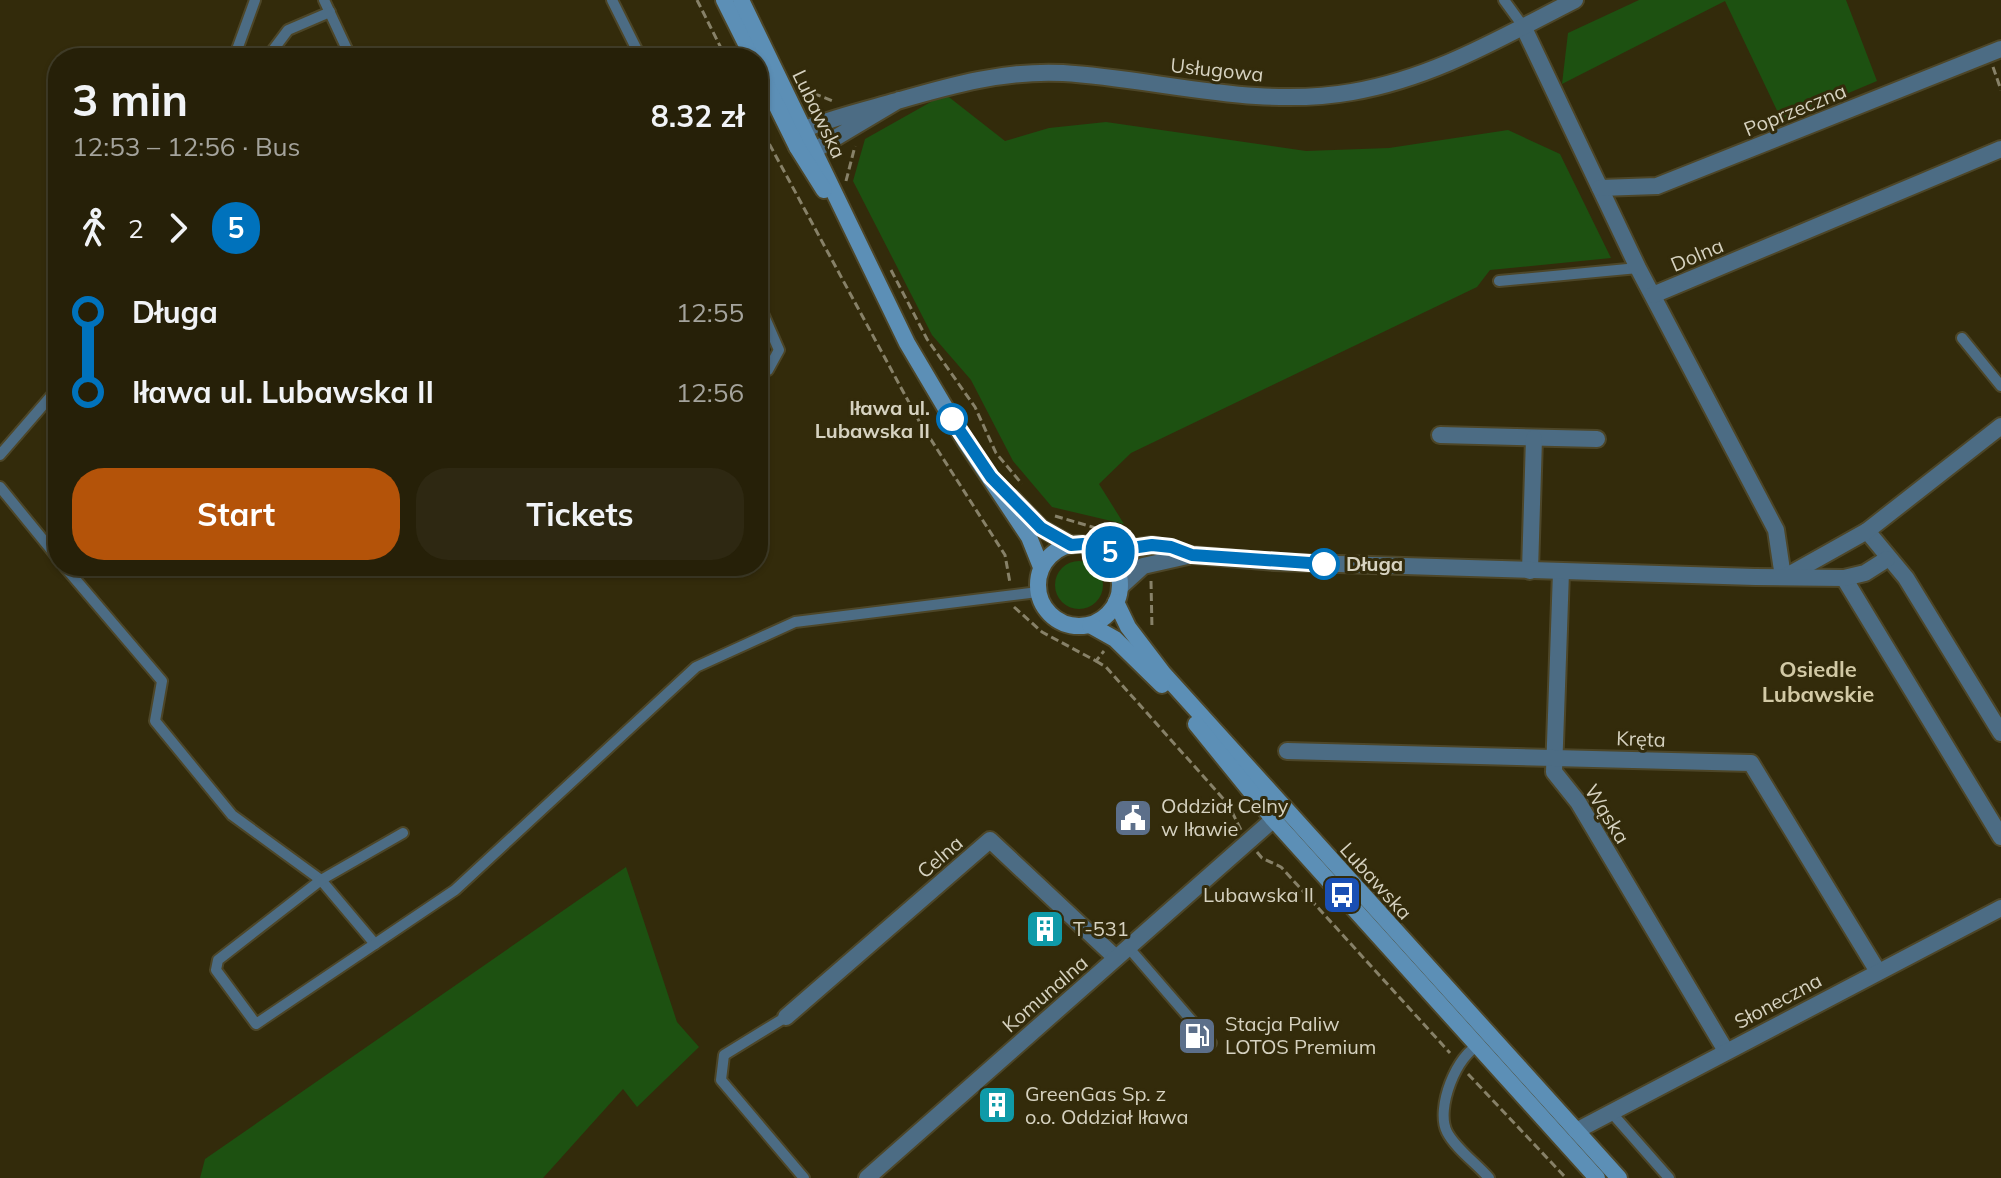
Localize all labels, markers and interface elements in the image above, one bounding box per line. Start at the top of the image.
street label: Usługowa [1169,52,1265,87]
street label: Lubawska [787,65,852,162]
text: 3 min [72,72,188,127]
street label: Poprzeczna [1740,78,1850,141]
text: 8.32 zł [651,97,744,135]
text: 12:53 – 12:56 · Bus [72,130,301,163]
icon: walk [72,206,116,250]
icon: forward [156,206,200,250]
text: 5 [228,210,244,245]
text: 2 [128,212,144,245]
street label: Dolna [1667,232,1727,277]
text: Długa [132,293,218,331]
text: 12:55 [676,296,744,329]
text: Iława ul. Lubawska II [132,373,434,411]
text: 12:56 [676,376,744,409]
place label: Iława ul. Lubawska II [815,395,930,443]
marker: Iława ul. Lubawska II [937,404,967,434]
button: Start [72,468,400,560]
button: Tickets [416,468,744,560]
line badge: 5 [1084,526,1136,578]
text: 5 [1102,534,1118,569]
marker: Długa [1309,549,1339,579]
place label: Długa [1346,551,1403,576]
district label: Osiedle Lubawskie [1762,655,1874,708]
street label: Kręta [1616,725,1666,752]
street label: Wąska [1580,779,1635,848]
place label: Oddział Celny w Iławie [1161,793,1289,841]
public building icon: Oddział Celny w Iławie [1112,797,1154,839]
street label: Celna [912,830,968,883]
street label: Lubawska [1335,837,1418,924]
bus stop icon: Lubawska II [1321,874,1363,916]
place label: Lubawska II [1203,882,1314,907]
building icon: T-531 [1024,908,1066,950]
place label: T-531 [1073,916,1129,941]
street label: Komunalna [997,950,1093,1038]
street label: Słoneczna [1730,967,1826,1034]
place label: Stacja Paliw LOTOS Premium [1225,1011,1376,1059]
fuel station icon: Stacja Paliw LOTOS Premium [1176,1015,1218,1057]
place label: GreenGas Sp. z o.o. Oddział Iława [1025,1081,1188,1129]
building icon: GreenGas Sp. z o.o. Oddział Iława [976,1084,1018,1126]

